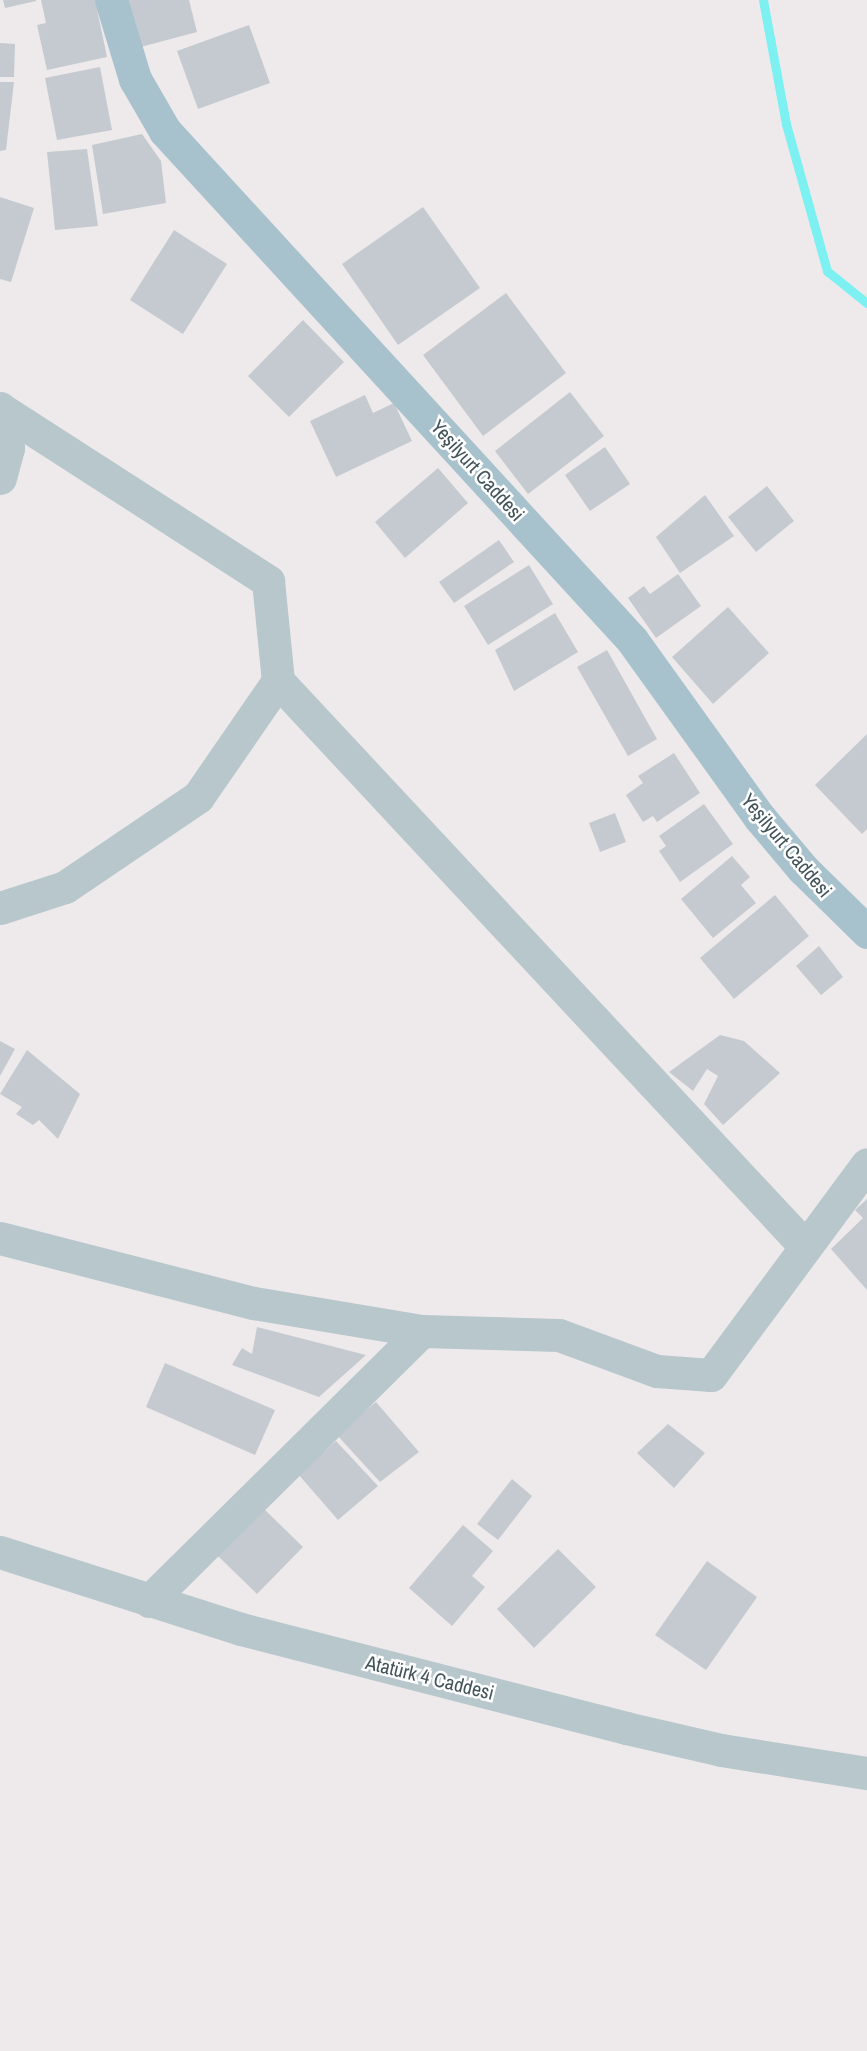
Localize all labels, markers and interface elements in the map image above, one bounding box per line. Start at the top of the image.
street label: Yeşilyurt Caddesi [426,414,530,526]
street label: Yeşilyurt Caddesi [737,788,837,902]
street label: Atatürk 4 Caddesi [363,1649,497,1705]

